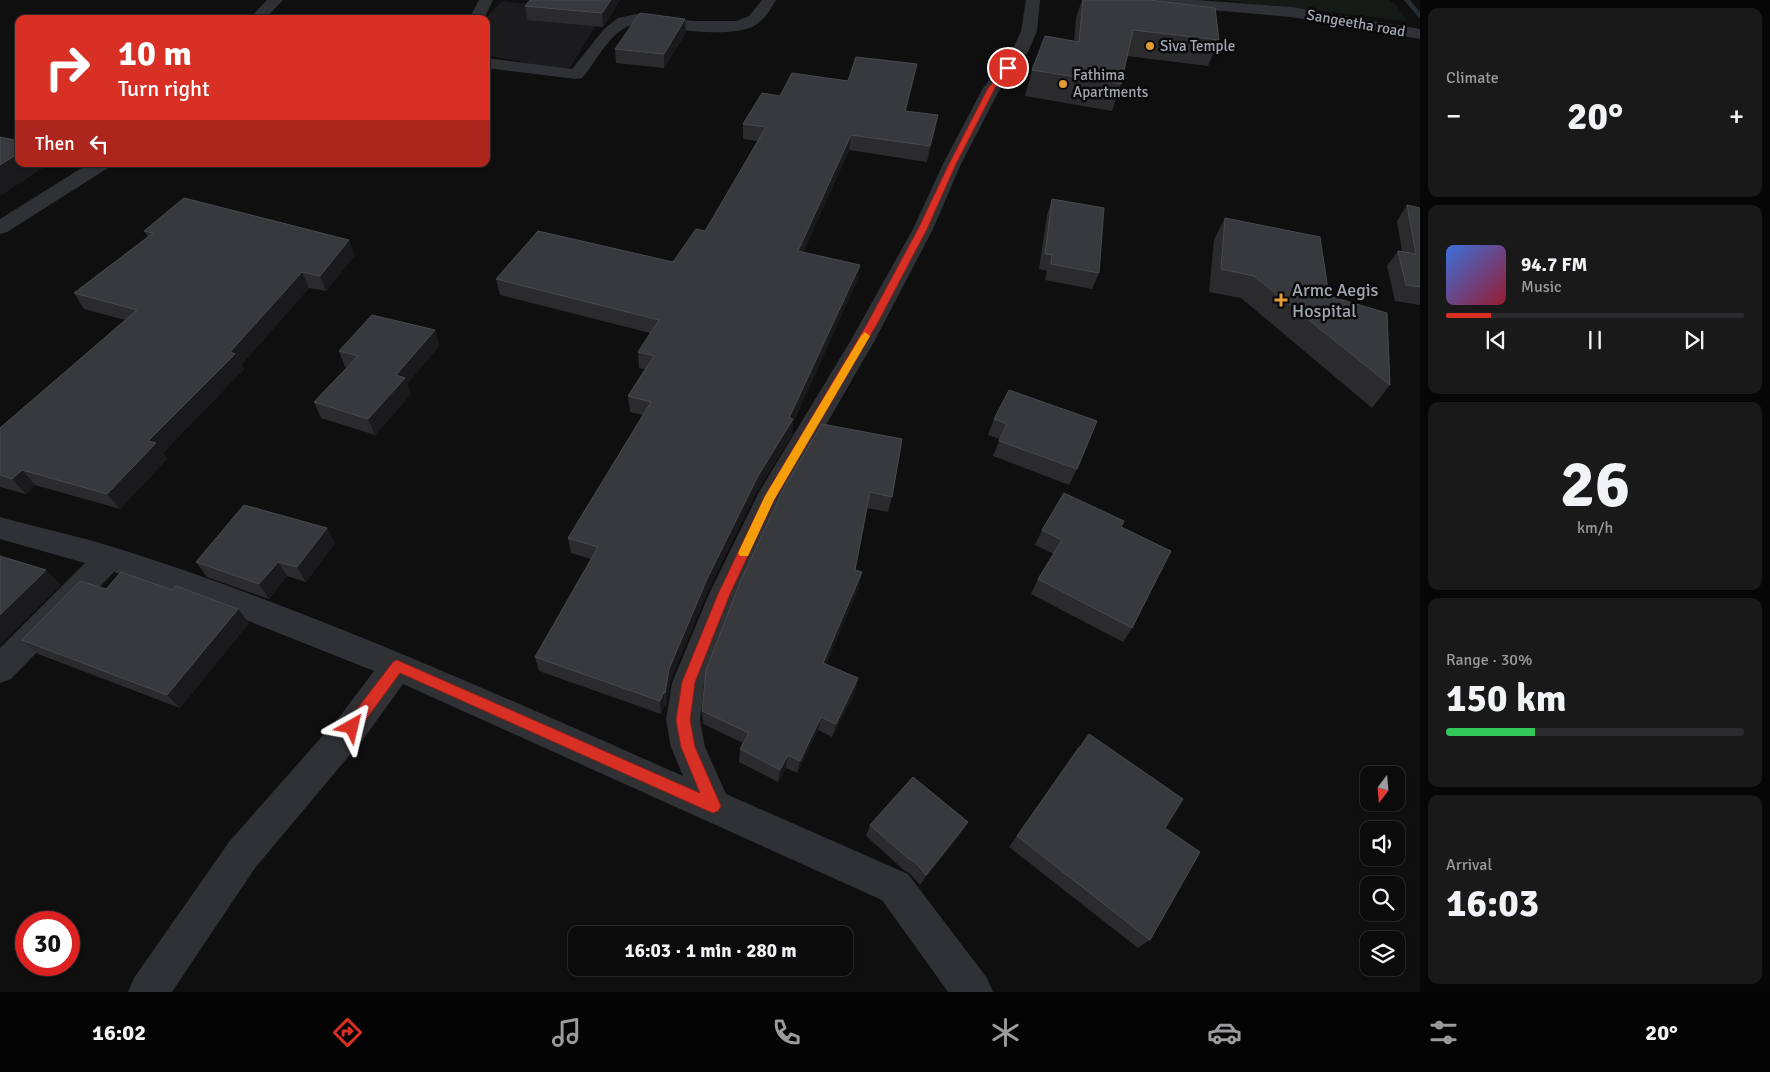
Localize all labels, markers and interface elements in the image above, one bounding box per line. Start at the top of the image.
street label: Sangeetha road [1305,5,1407,41]
text: 10 m [118,32,192,75]
icon: right [35,35,100,100]
place label: Siva Temple [1160,37,1235,55]
marker: Siva Temple [1144,40,1156,52]
pin [987,47,1029,89]
icon: arrive [994,54,1022,82]
place label: Fathima Apartments [1073,66,1149,101]
text: Climate [1446,68,1499,88]
text: Turn right [118,75,210,102]
marker: Fathima Apartments [1057,78,1069,90]
text: 20° [1567,93,1623,140]
text: − [1446,99,1461,133]
text: + [1729,99,1744,133]
icon: left [85,130,113,158]
text: Then [35,132,75,156]
text: 94.7 FM [1521,253,1587,277]
text: Music [1521,277,1562,297]
place label: Armc Aegis Hospital [1292,279,1379,322]
marker: Armc Aegis Hospital [1274,293,1288,307]
icon: previous [1482,326,1510,354]
icon: pause [1581,326,1609,354]
icon: next [1680,326,1708,354]
text: 26 [1560,445,1630,525]
text: km/h [1577,518,1613,538]
text: Range · 30% [1446,650,1532,670]
text: 150 km [1446,675,1567,722]
position arrow [325,700,377,752]
north arrow [1360,766,1405,811]
map controls [1360,766,1405,976]
button: sound [1360,821,1405,866]
text: Arrival [1446,855,1492,875]
button: search [1360,876,1405,921]
text: 16:03 [1446,880,1539,927]
speed limit sign: 30 [15,911,80,976]
button: layers [1360,931,1405,976]
text: 16:03 · 1 min · 280 m [624,939,797,963]
icon: directions [330,1015,365,1050]
icon: music [549,1015,584,1050]
icon: phone [769,1015,804,1050]
icon: climate [988,1015,1023,1050]
icon: car [1207,1015,1242,1050]
icon: filters [1426,1015,1461,1050]
text: 16:02 [92,1019,146,1046]
text: 20° [1645,1019,1678,1046]

